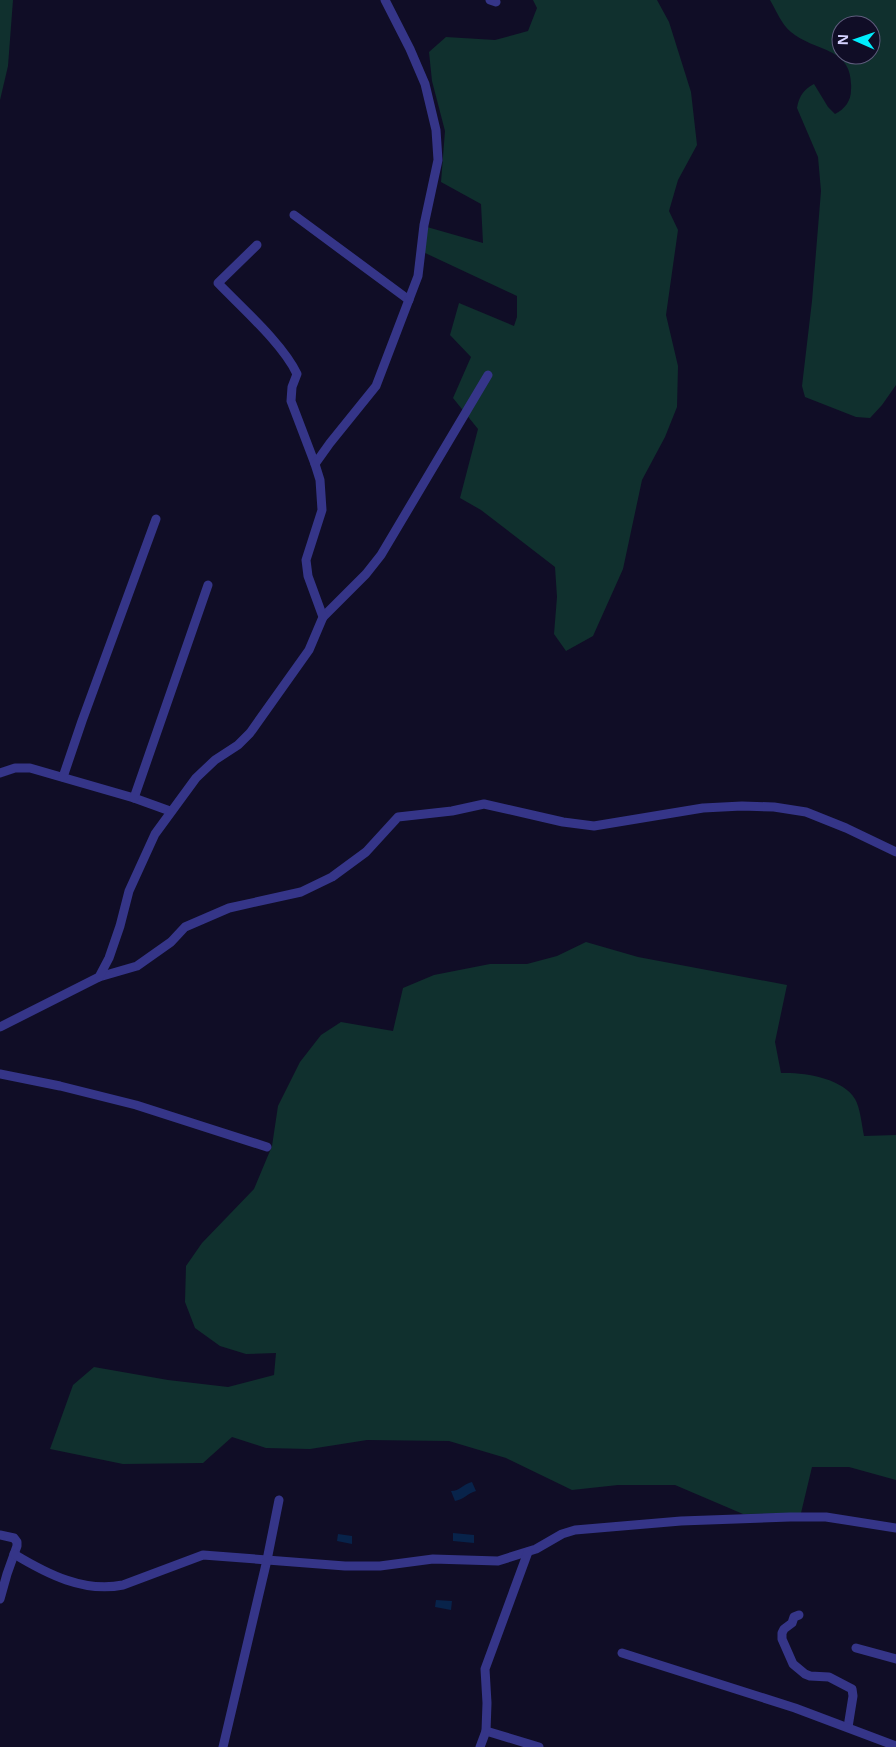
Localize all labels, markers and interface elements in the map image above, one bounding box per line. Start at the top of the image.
north arrow [831,15,881,65]
text: N [833,34,852,46]

